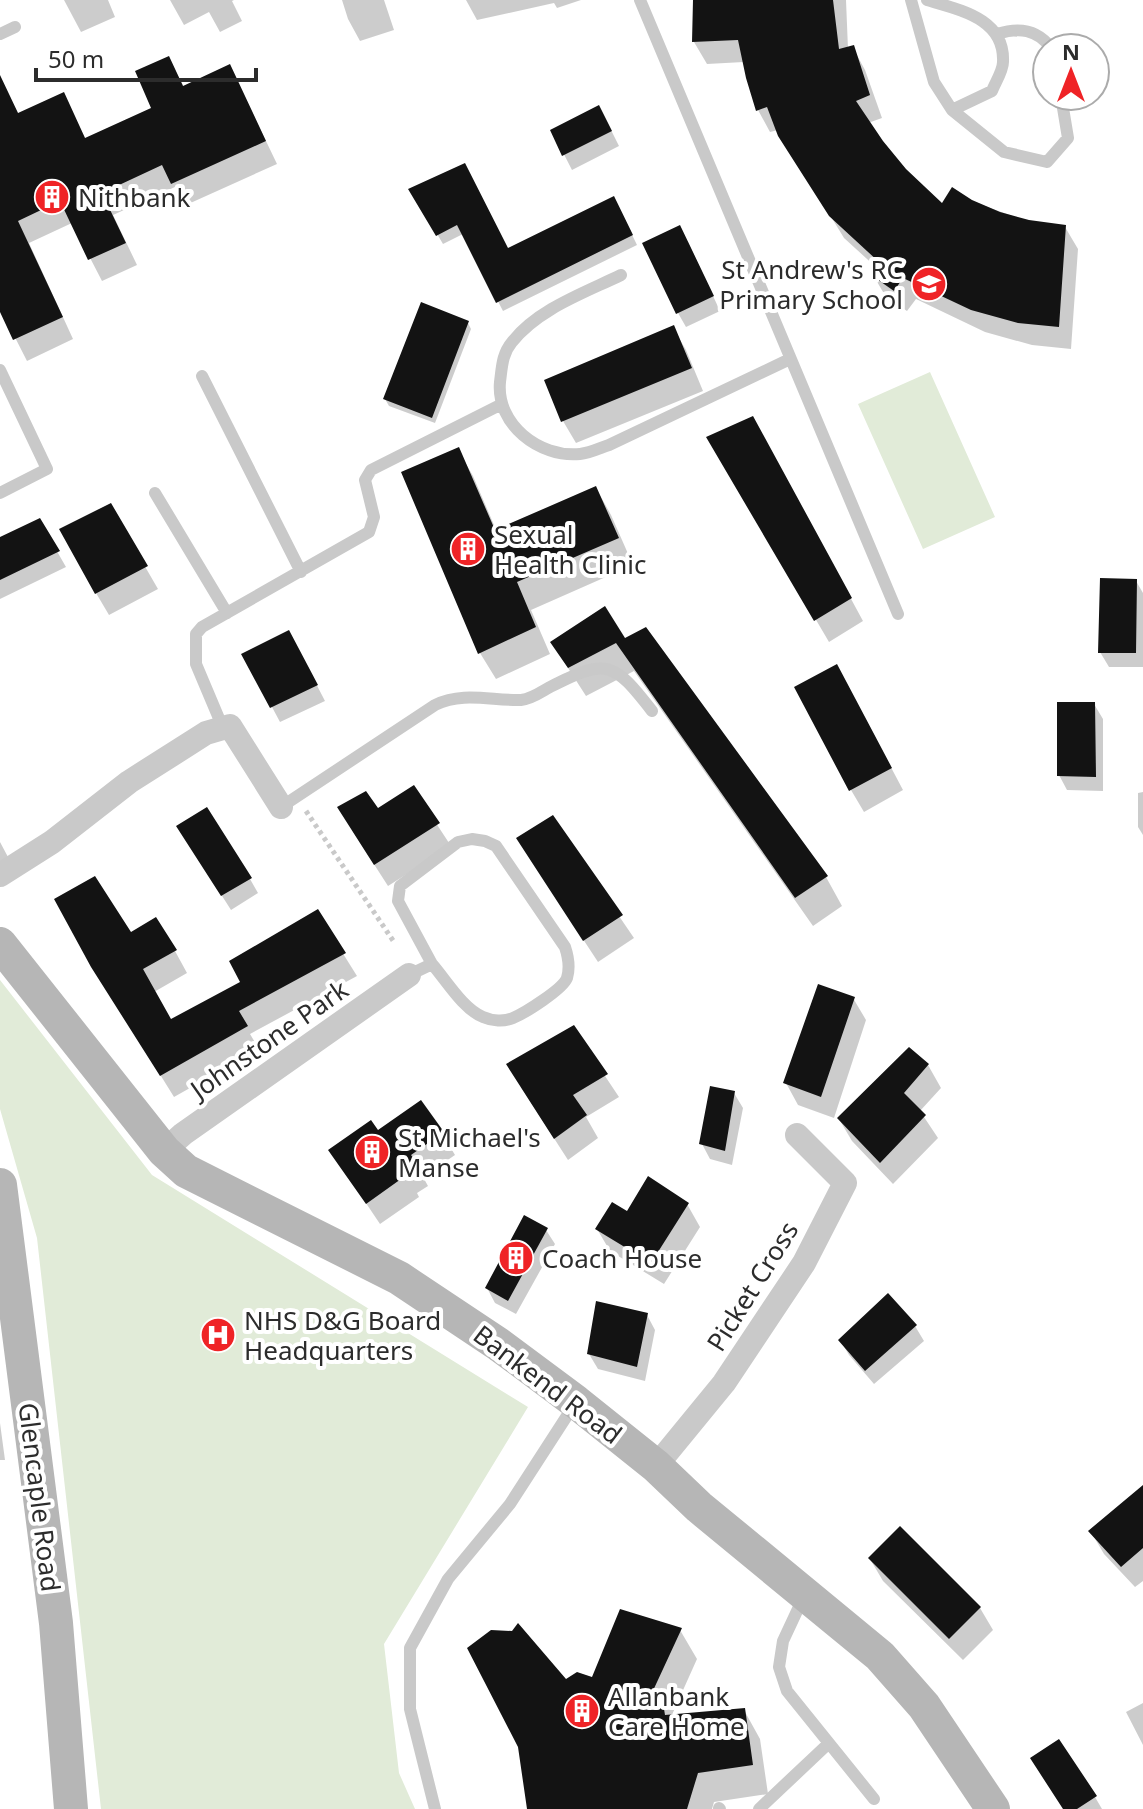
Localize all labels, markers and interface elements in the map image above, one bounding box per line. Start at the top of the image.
scale bar [36,32,256,82]
north arrow [1031,32,1111,112]
text: N [1062,36,1080,66]
text: 50 m [48,42,104,75]
building icon: Nithbank [33,178,71,216]
place label: Nithbank [78,179,191,215]
place label: St Andrew's RC Primary School [719,251,903,317]
school or university icon: St Andrew's RC Primary School [910,265,948,303]
place label: Sexual Health Clinic [494,516,647,582]
building icon: Sexual Health Clinic [449,530,487,568]
street label: Johnstone Park [180,971,355,1109]
place label: St Michael's Manse [398,1119,541,1185]
building icon: St Michael's Manse [353,1133,391,1171]
street label: Picket Cross [698,1214,806,1358]
building icon: Coach House [497,1239,535,1277]
place label: Coach House [542,1240,702,1276]
place label: NHS D&G Board Headquarters [244,1302,441,1368]
hospital icon: NHS D&G Board Headquarters [199,1316,237,1354]
street label: Bankend Road [466,1316,630,1452]
street label: Glencaple Road [11,1400,69,1594]
place label: Allanbank Care Home [608,1678,745,1744]
building icon: Allanbank Care Home [563,1692,601,1730]

